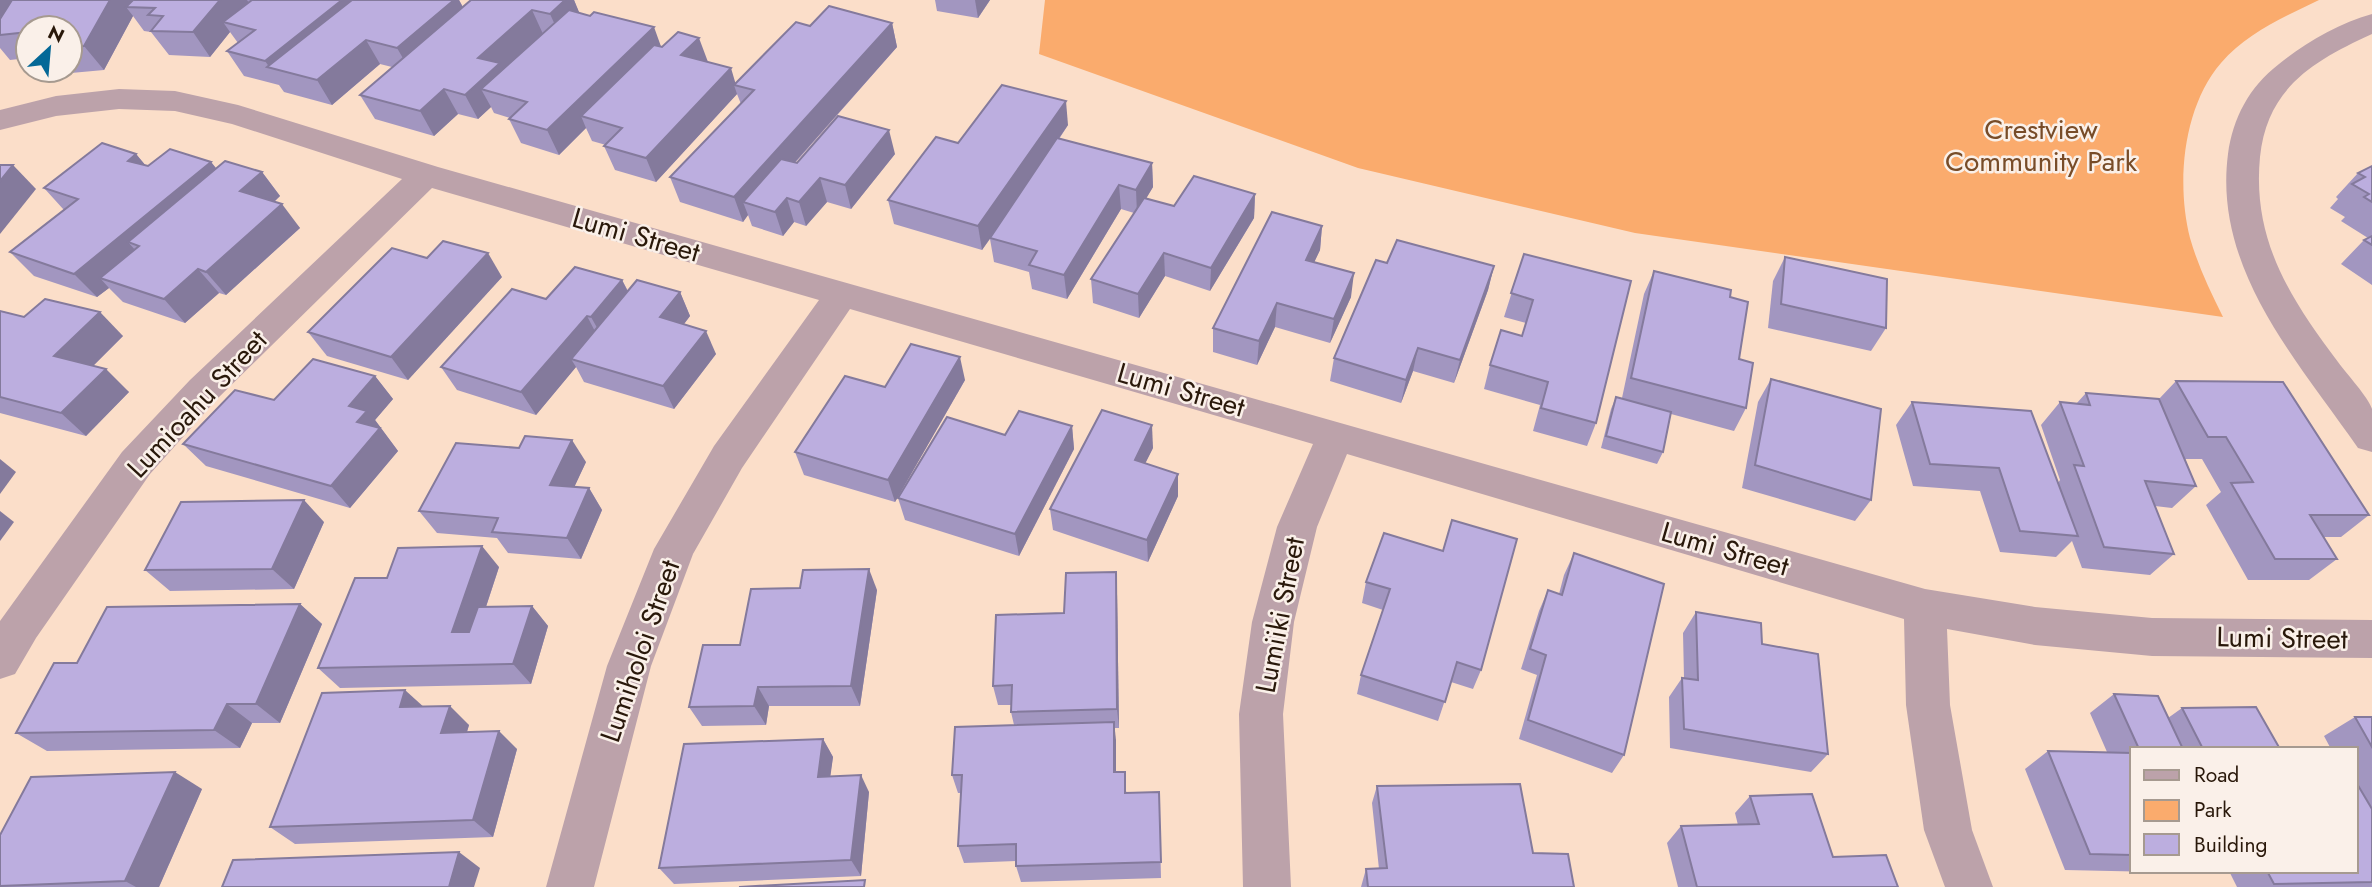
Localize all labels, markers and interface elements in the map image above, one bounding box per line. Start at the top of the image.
north arrow [14,14,84,84]
text: N [44,19,69,50]
park label: Crestview Community Park [1945,109,2138,182]
street label: Lumi Street [567,197,705,273]
street label: Lumioahu Street [117,321,277,487]
street label: Lumi Street [1112,352,1250,428]
street label: Lumi Street [1656,511,1794,587]
street label: Lumiiki Street [1245,533,1315,696]
street label: Lumiholoi Street [590,554,690,748]
street label: Lumi Street [2216,616,2348,660]
legend [2130,747,2358,873]
text: Road [2194,760,2239,790]
text: Park [2194,795,2232,825]
text: Building [2194,830,2267,860]

